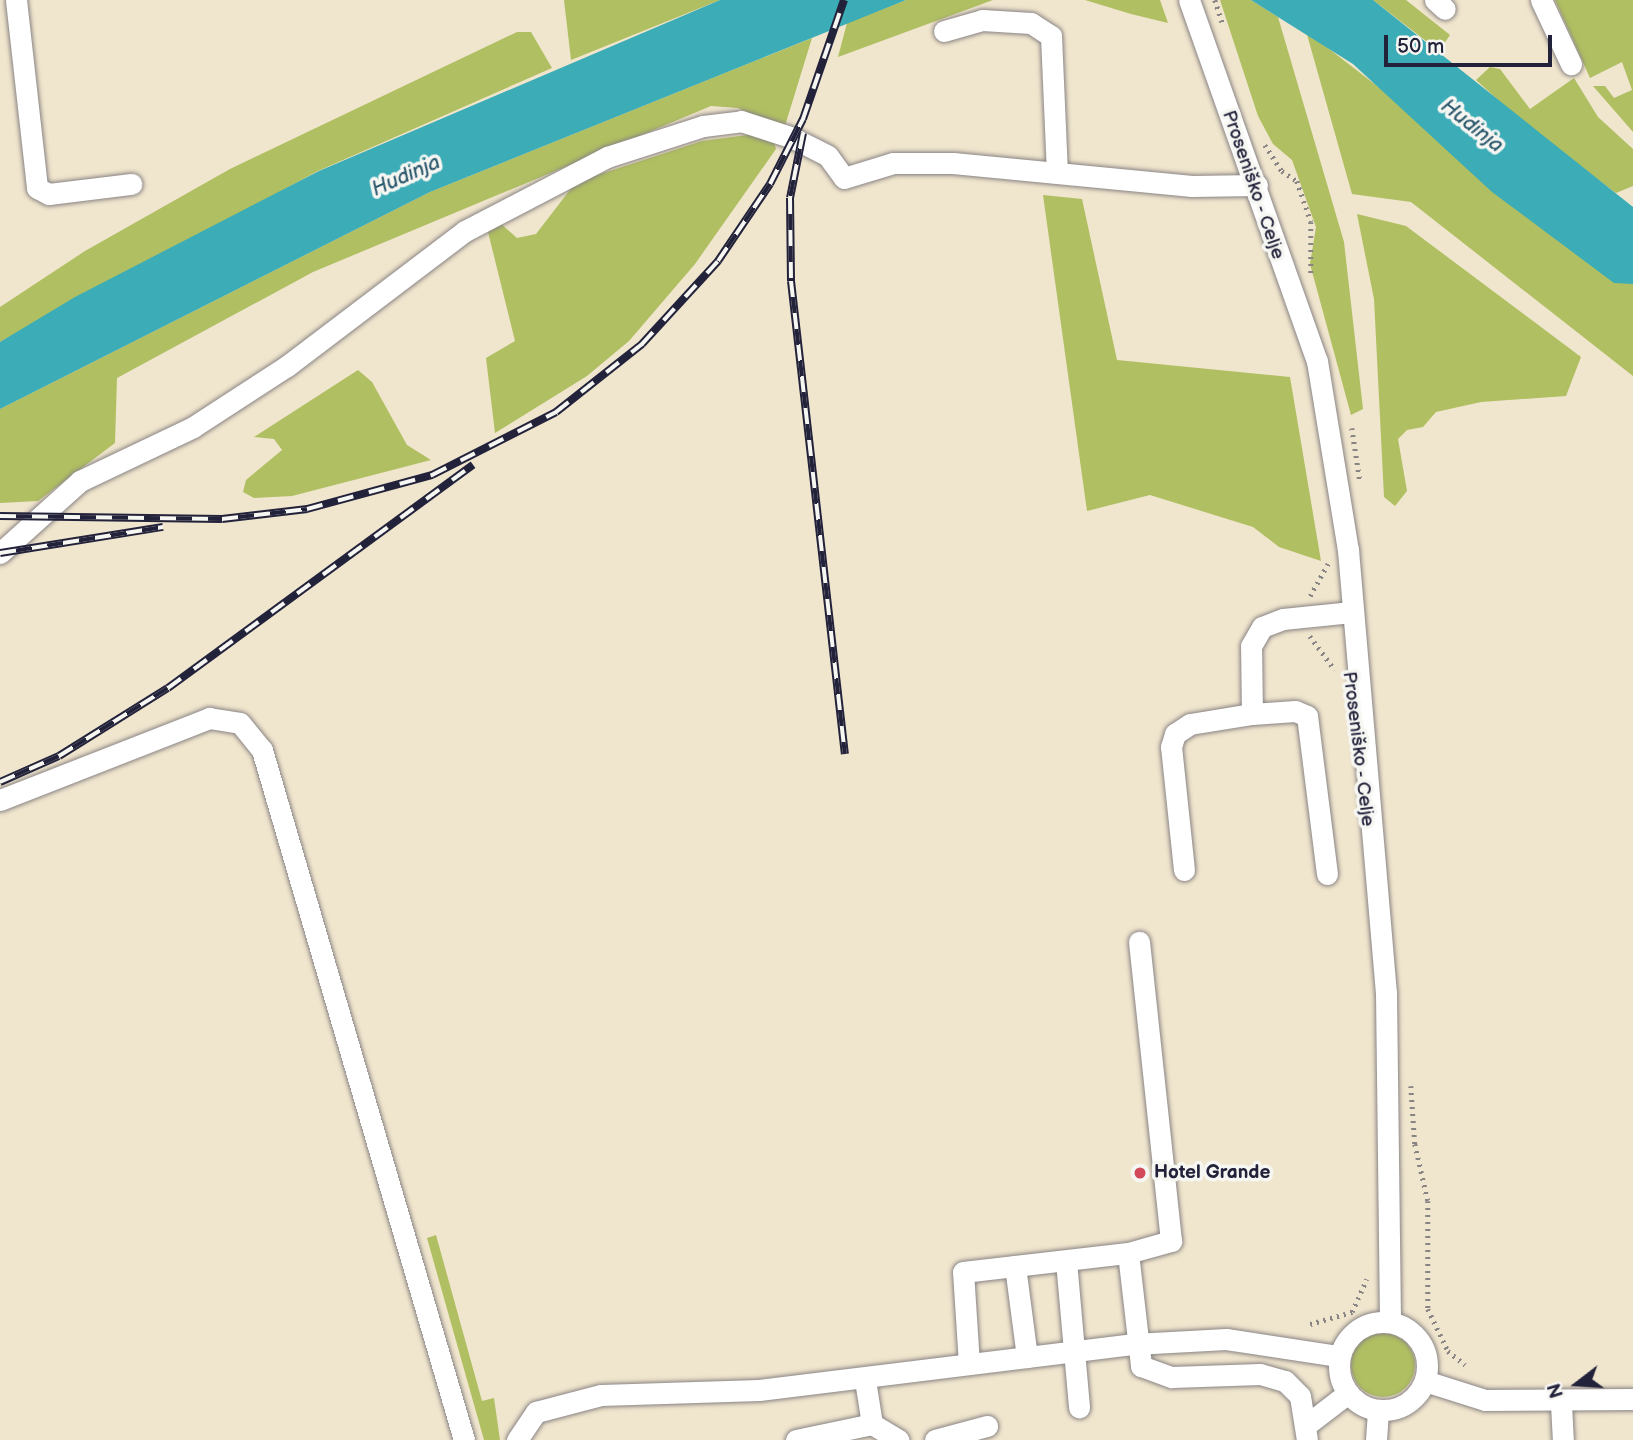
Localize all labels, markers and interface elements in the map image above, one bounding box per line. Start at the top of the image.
scale bar [1388,21,1556,65]
text: 50 m [1397,34,1444,59]
water label: Hudinja [1436,94,1508,158]
street label: Proseniško - Celje [1217,107,1289,263]
water label: Hudinja [368,150,444,202]
street label: Proseniško - Celje [1337,670,1379,828]
place label: Hotel Grande [1154,1162,1270,1184]
marker: Hotel Grande [1132,1165,1148,1181]
north arrow [1542,1349,1612,1419]
text: N [1543,1380,1570,1400]

